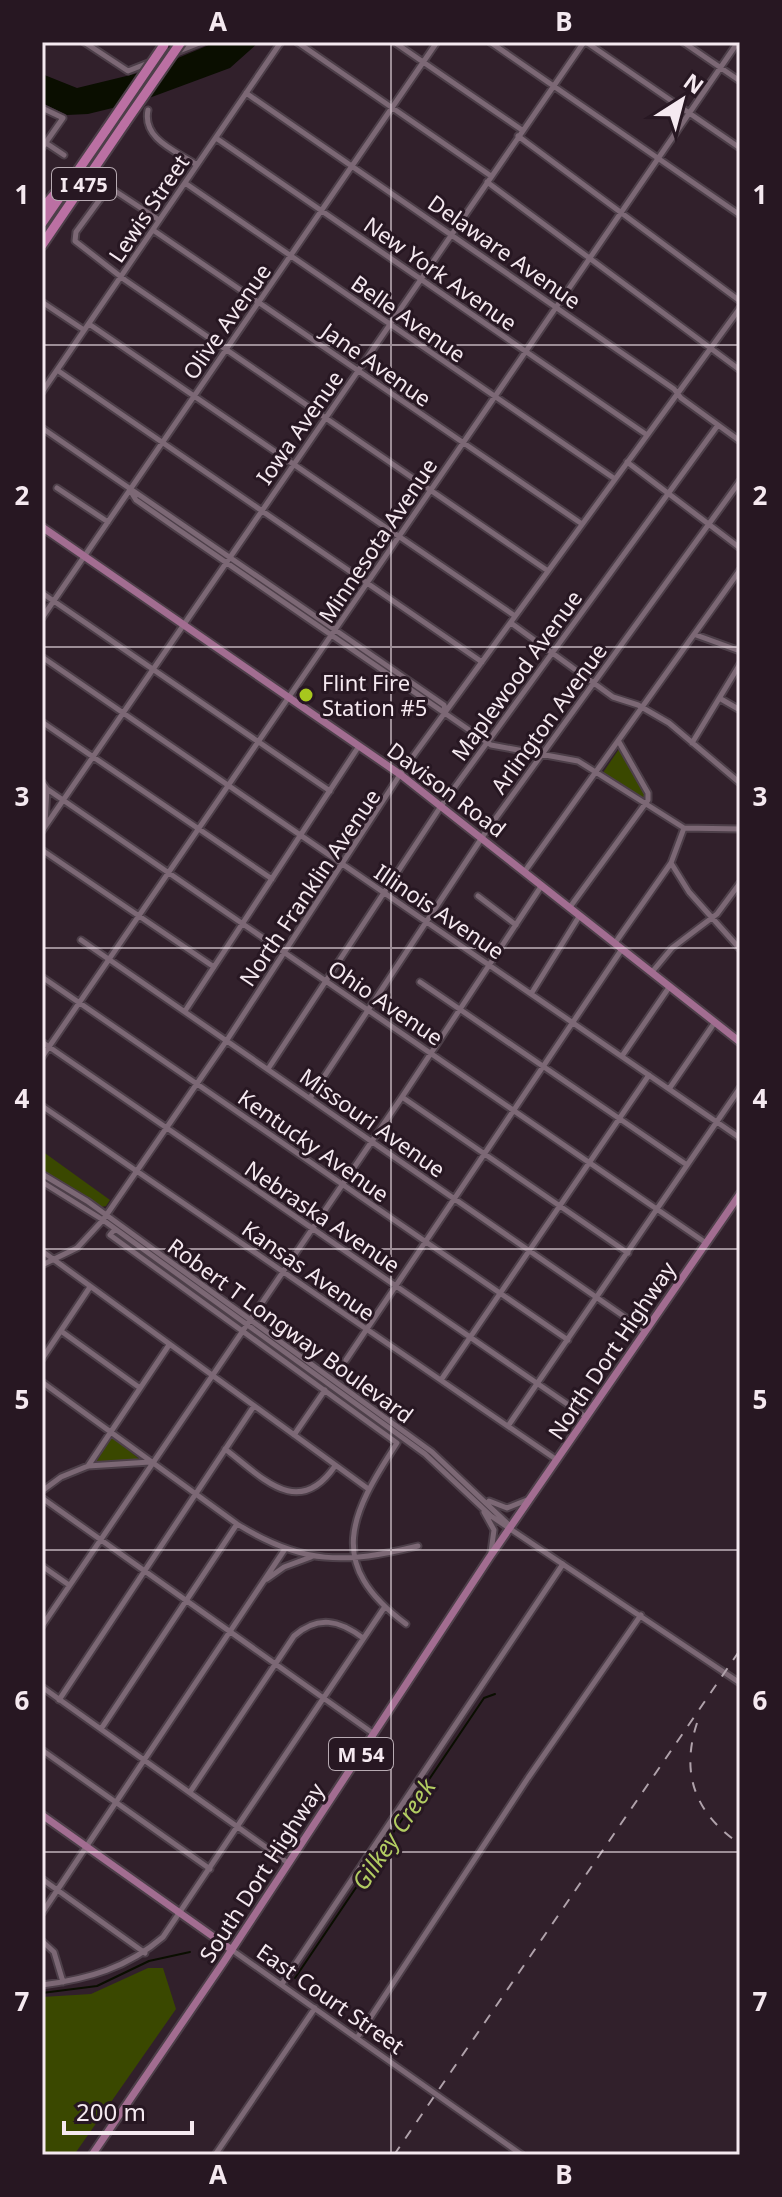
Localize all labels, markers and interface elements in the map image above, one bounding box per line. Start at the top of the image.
text: A [209,3,227,39]
text: B [555,3,573,39]
north arrow [642,60,722,140]
text: N [678,66,710,100]
street label: Lewis Street [101,148,195,268]
road number: I 475 [52,168,116,200]
text: 1 [15,176,29,212]
text: 1 [753,176,767,212]
street label: Delaware Avenue [423,187,587,315]
street label: New York Avenue [359,209,523,337]
street label: Olive Avenue [175,257,277,385]
street label: Belle Avenue [346,267,472,369]
street label: Jane Avenue [315,314,438,413]
street label: Iowa Avenue [249,364,349,490]
street label: Minnesota Avenue [311,452,443,628]
text: 2 [15,477,30,513]
text: 2 [753,477,768,513]
street label: Maplewood Avenue [444,584,588,766]
street label: Arlington Avenue [483,637,613,799]
place label: Flint Fire Station #5 [322,667,427,722]
marker: Flint Fire Station #5 [297,686,315,704]
street label: Davison Road [382,735,512,843]
text: 3 [15,778,29,814]
text: 3 [753,778,767,814]
street label: North Franklin Avenue [232,782,386,992]
street label: Illinois Avenue [369,856,511,966]
street label: Ohio Avenue [323,952,449,1052]
street label: Missouri Avenue [294,1061,452,1183]
text: 4 [15,1080,30,1116]
text: 4 [753,1080,768,1116]
street label: Kentucky Avenue [233,1082,395,1208]
street label: Nebraska Avenue [239,1153,407,1279]
street label: Kansas Avenue [237,1213,381,1327]
street label: Robert T Longway Boulevard [162,1231,420,1429]
street label: North Dort Highway [540,1255,682,1445]
text: 5 [15,1381,29,1417]
text: 5 [753,1381,767,1417]
text: 6 [15,1682,30,1718]
text: 6 [753,1682,768,1718]
road number: M 54 [329,1738,393,1770]
water label: Gilkey Creek [344,1771,443,1896]
street label: South Dort Highway [192,1776,331,1968]
street label: East Court Street [251,1936,411,2060]
text: 7 [15,1983,30,2019]
text: 7 [753,1983,768,2019]
scale bar [64,2085,192,2135]
text: 200 m [76,2095,146,2128]
text: A [209,2156,227,2192]
text: B [555,2156,573,2192]

